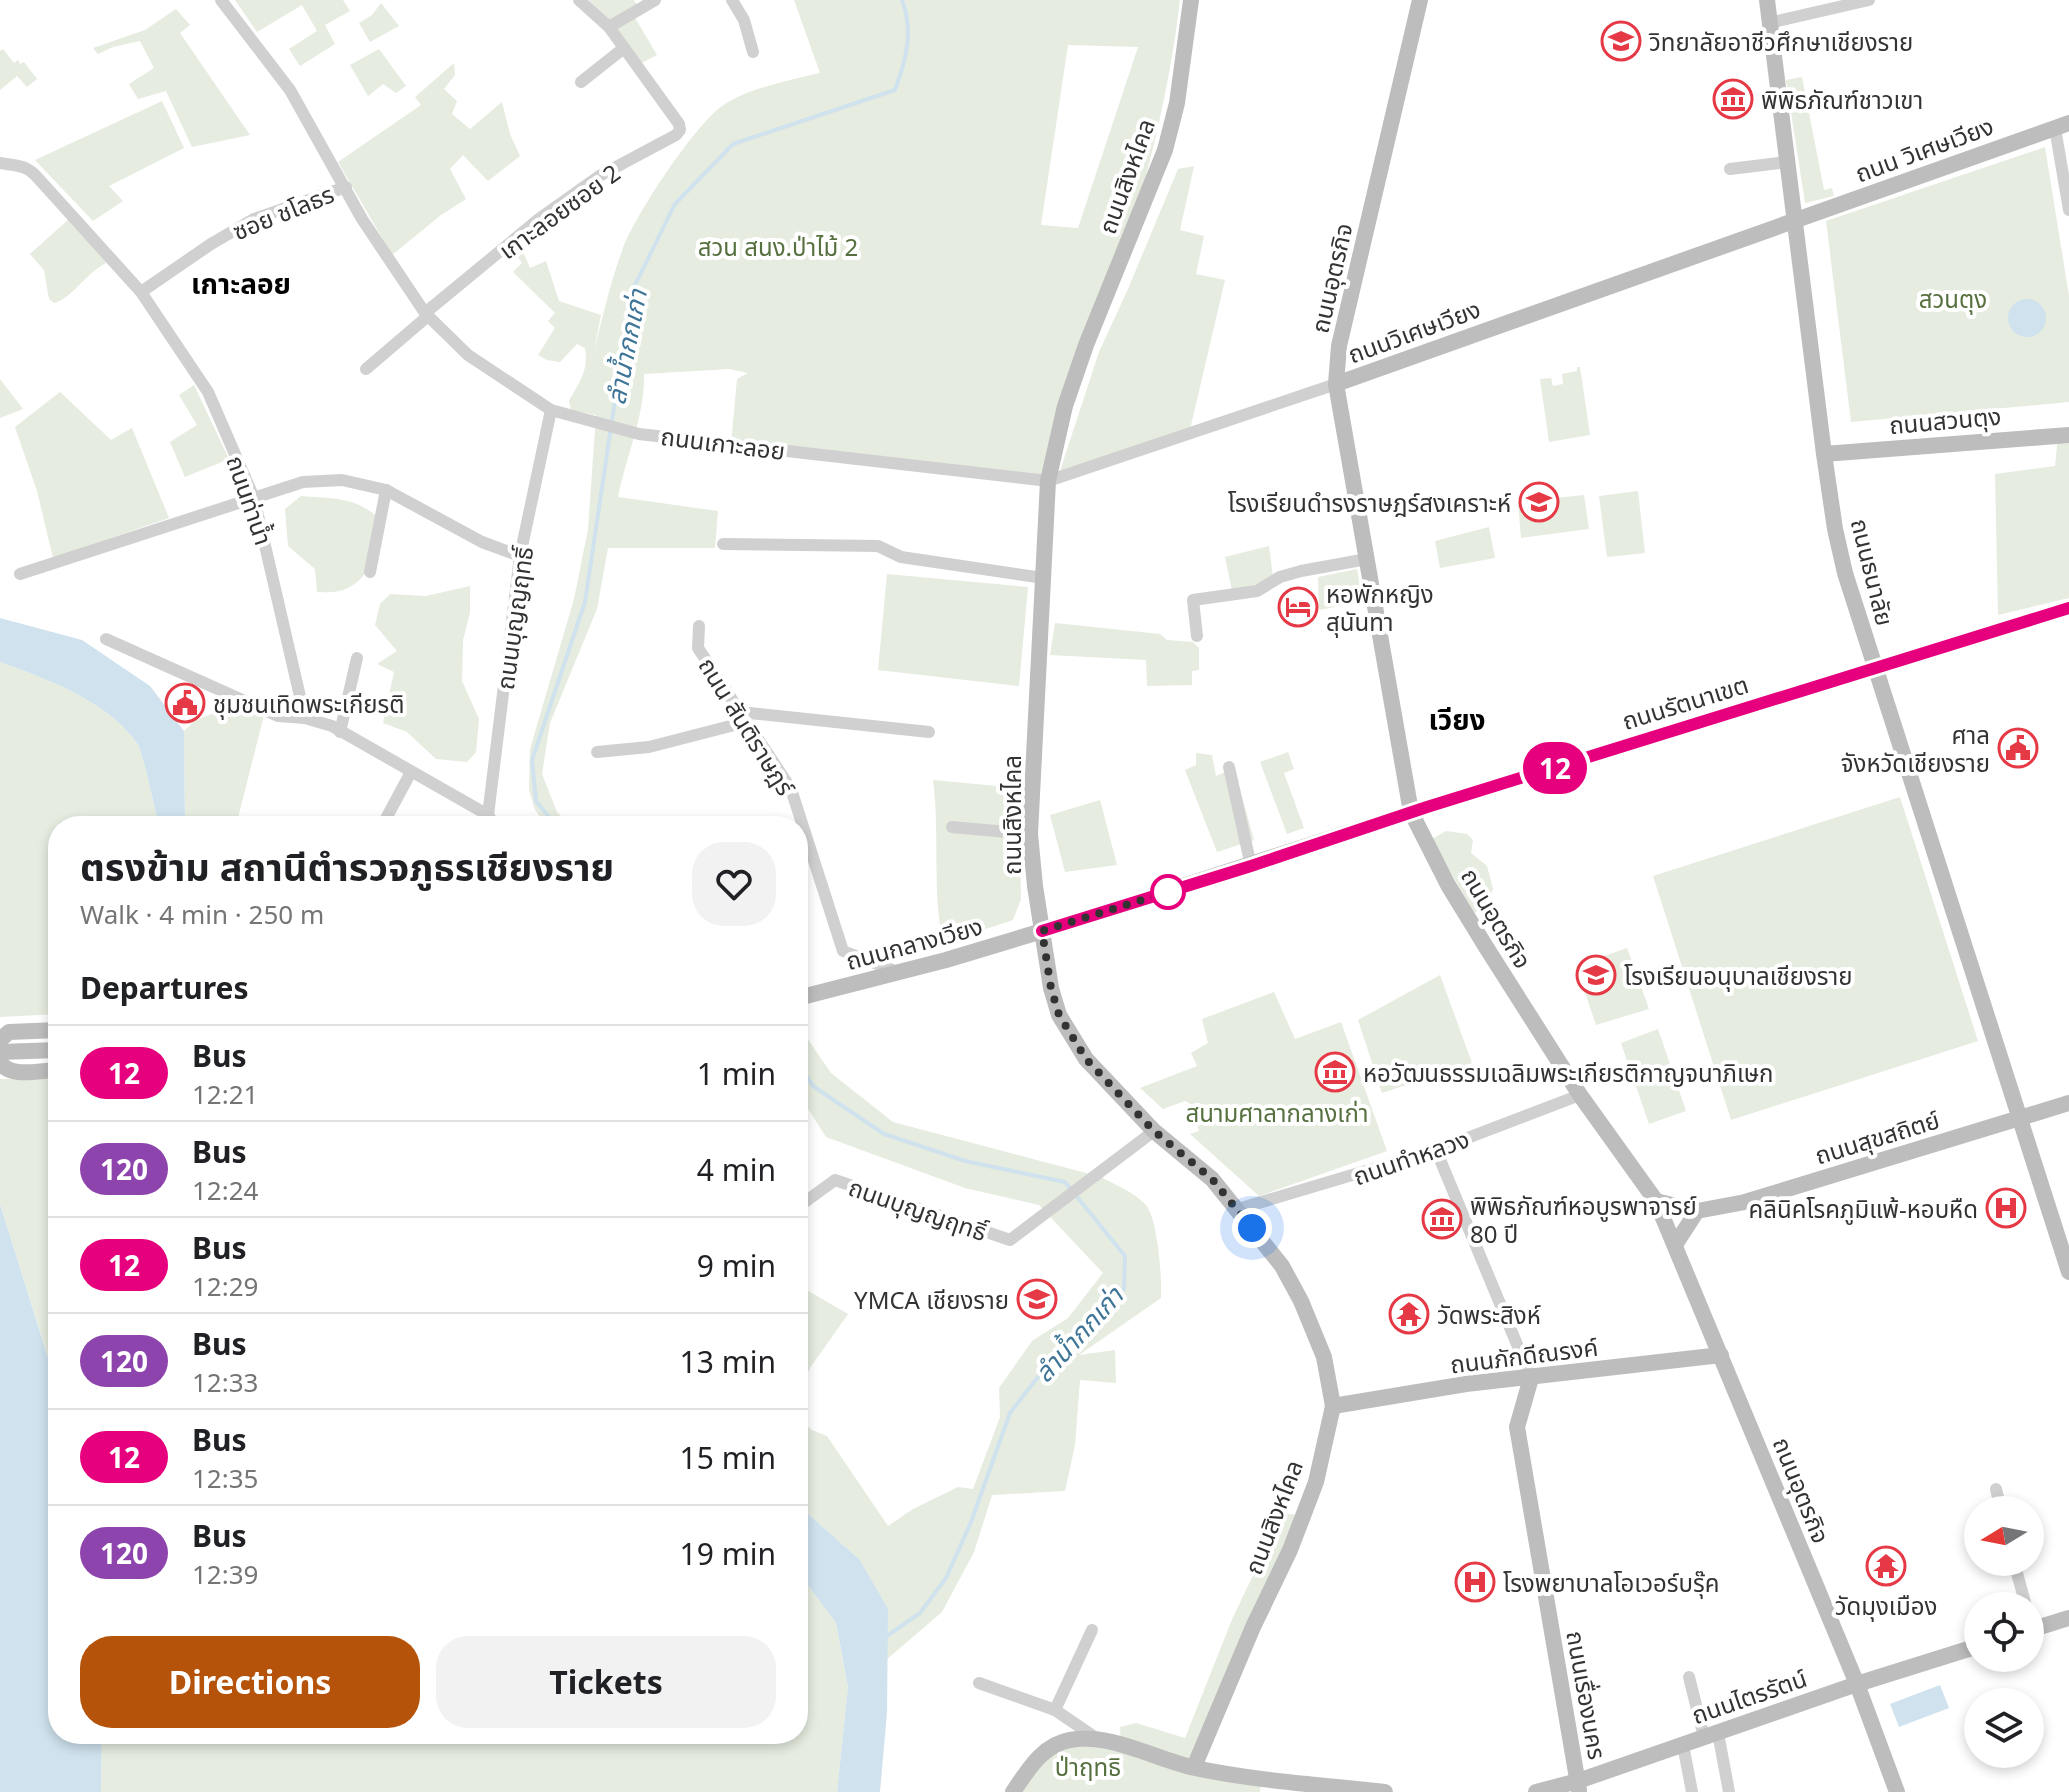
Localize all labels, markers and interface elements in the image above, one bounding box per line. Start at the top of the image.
school or university icon: วิทยาลัยอาชีวศึกษาเชียงราย [1600,20,1642,62]
place label: วิทยาลัยอาชีวศึกษาเชียงราย [1648,25,1913,58]
museum icon: พิพิธภัณฑ์ชาวเขา [1712,78,1754,120]
place label: พิพิธภัณฑ์ชาวเขา [1761,83,1923,116]
street label: ถนน วิเศษเวียง [1850,109,1998,189]
street label: ถนนสิงหไคล [1090,114,1162,238]
street label: เกาะลอยซอย 2 [492,156,626,266]
street label: ซอย ชโลธร [227,177,339,247]
street label: ถนนอุตรกิจ [1302,220,1360,336]
park label: สวน สนง.ป่าไม้ 2 [698,230,858,263]
district label: เกาะลอย [191,264,291,302]
park label: สวนตุง [1919,282,1987,315]
water label: ลำน้ำกกเก่า [597,285,655,408]
street label: ถนนวิเศษเวียง [1343,292,1485,370]
street label: ถนนสวนตุง [1888,399,2002,441]
street label: ถนนเกาะลอย [659,419,787,467]
street label: ถนนท่าน้ำ [219,451,281,549]
school or university icon: โรงเรียนดำรงราษฎร์สงเคราะห์ [1518,481,1560,523]
place label: โรงเรียนดำรงราษฎร์สงเคราะห์ [1228,486,1512,519]
street label: ถนนธนาลัย [1844,515,1902,629]
street label: ถนนบุญญฤทธิ์ [488,544,540,692]
place label: หอพักหญิง สุนันทา [1326,577,1434,638]
hotel icon: หอพักหญิง สุนันทา [1277,586,1319,628]
street label: ถนน สันติราษฎร์ [691,651,803,802]
street label: ถนนรัตนาเขต [1618,667,1752,737]
public building icon: ชุมชนเทิดพระเกียรติ [164,682,206,724]
place label: ชุมชนเทิดพระเกียรติ [213,687,405,720]
district label: เวียง [1428,700,1486,738]
place label: ศาล จังหวัดเชียงราย [1841,718,1990,779]
public building icon: ศาล จังหวัดเชียงราย [1997,727,2039,769]
line badge: 12 [1519,742,1591,794]
text: 12 [1539,749,1571,787]
street label: ถนนสิงหไคล [995,755,1028,875]
text: ตรงข้าม สถานีตำรวจภูธรเชียงราย [80,840,614,892]
button: heart [692,842,776,926]
street label: ถนนอุตรกิจ [1454,862,1540,974]
unlabelled marker [1151,875,1185,909]
text: Walk · 4 min · 250 m [80,896,324,932]
street label: ถนนกลางเวียง [842,909,986,977]
school or university icon: โรงเรียนอนุบาลเชียงราย [1575,954,1617,996]
place label: โรงเรียนอนุบาลเชียงราย [1624,959,1853,992]
text: Departures [80,967,249,1008]
text: Bus [192,1035,247,1076]
museum icon: หอวัฒนธรรมเฉลิมพระเกียรติกาญจนาภิเษก [1314,1051,1356,1093]
text: 1 min [697,1053,776,1094]
text: 12 [108,1054,140,1092]
place label: หอวัฒนธรรมเฉลิมพระเกียรติกาญจนาภิเษก [1363,1056,1773,1089]
text: 12:21 [192,1076,258,1112]
park label: สนามศาลากลางเก่า [1185,1096,1369,1129]
street label: ถนนสุขสถิตย์ [1811,1102,1943,1172]
street label: ถนนทำหลวง [1349,1122,1473,1192]
text: Bus [192,1131,247,1172]
text: 4 min [697,1149,776,1190]
text: 120 [100,1150,148,1188]
street label: ถนนบุญญฤทธิ์ [844,1170,992,1248]
text: 12:24 [192,1172,258,1208]
hospital icon: คลินิคโรคภูมิแพ้-หอบหืด [1985,1187,2027,1229]
place label: พิพิธภัณฑ์หอบูรพาจารย์ 80 ปี [1470,1189,1697,1250]
place label: คลินิคโรคภูมิแพ้-หอบหืด [1748,1192,1978,1225]
museum icon: พิพิธภัณฑ์หอบูรพาจารย์ 80 ปี [1421,1198,1463,1240]
your location [1232,1208,1272,1248]
text: Bus [192,1227,247,1268]
text: 9 min [697,1245,776,1286]
text: 12 [108,1246,140,1284]
text: 12:29 [192,1268,258,1304]
water label: ลำน้ำกกเก่า [1026,1277,1131,1389]
school or university icon: YMCA เชียงราย [1016,1278,1058,1320]
place label: YMCA เชียงราย [854,1283,1009,1316]
temple icon: วัดพระสิงห์ [1388,1293,1430,1335]
place label: วัดพระสิงห์ [1437,1298,1541,1331]
text: Bus [192,1323,247,1364]
street label: ถนนภักดีณรงค์ [1448,1330,1600,1380]
text: 13 min [680,1341,776,1382]
text: 120 [100,1342,148,1380]
text: 12:33 [192,1364,258,1400]
text: Bus [192,1419,247,1460]
street label: ถนนอุตรกิจ [1766,1432,1838,1548]
text: 15 min [680,1437,776,1478]
text: 12 [108,1438,140,1476]
street label: ถนนสิงหไคล [1236,1455,1310,1579]
text: 12:35 [192,1460,258,1496]
north arrow [1964,1496,2044,1576]
map controls [1964,1496,2044,1768]
text: Bus [192,1515,247,1556]
text: 19 min [680,1533,776,1574]
text: 120 [100,1534,148,1572]
temple icon: วัดมุงเมือง [1865,1545,1907,1587]
text: 12:39 [192,1556,258,1592]
hospital icon: โรงพยาบาลโอเวอร์บรุ๊ค [1454,1561,1496,1603]
place label: โรงพยาบาลโอเวอร์บรุ๊ค [1503,1566,1719,1599]
place label: วัดมุงเมือง [1835,1589,1937,1622]
button: locate [1964,1592,2044,1672]
street label: ถนนเรื่องนคร [1559,1628,1615,1762]
button: Directions [80,1636,420,1728]
button: Tickets [436,1636,776,1728]
street label: ถนนไตรรัตน์ [1687,1661,1811,1731]
button: layers [1964,1688,2044,1768]
park label: ป่าฤทธิ [1055,1750,1121,1783]

